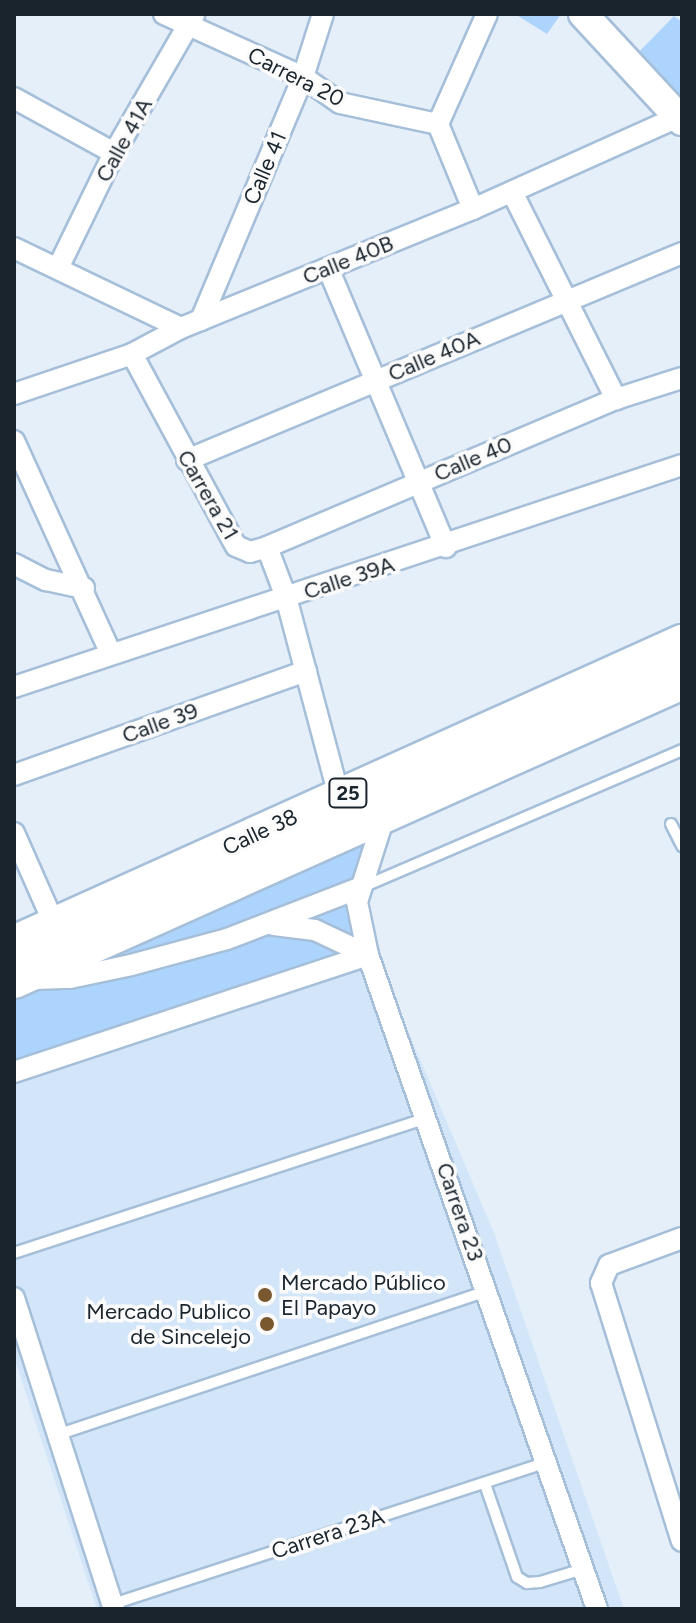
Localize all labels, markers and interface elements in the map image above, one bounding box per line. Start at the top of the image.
street label: Carrera 20 [243,42,349,112]
street label: Calle 41A [90,93,158,187]
street label: Calle 41 [238,127,292,209]
street label: Calle 40B [299,230,397,290]
street label: Calle 40A [384,325,484,387]
street label: Calle 40 [430,431,516,487]
street label: Carrera 21 [172,445,244,545]
street label: Calle 39A [300,551,398,605]
street label: Calle 39 [119,697,201,749]
road number: 25 [328,777,368,809]
street label: Calle 38 [218,803,302,861]
street label: Carrera 23 [431,1159,489,1265]
place label: Mercado Público El Papayo [281,1269,446,1320]
marker: Mercado Público El Papayo [256,1286,274,1304]
place label: Mercado Publico de Sincelejo [86,1298,251,1350]
marker: Mercado Publico de Sincelejo [258,1315,276,1333]
street label: Carrera 23A [268,1503,388,1565]

